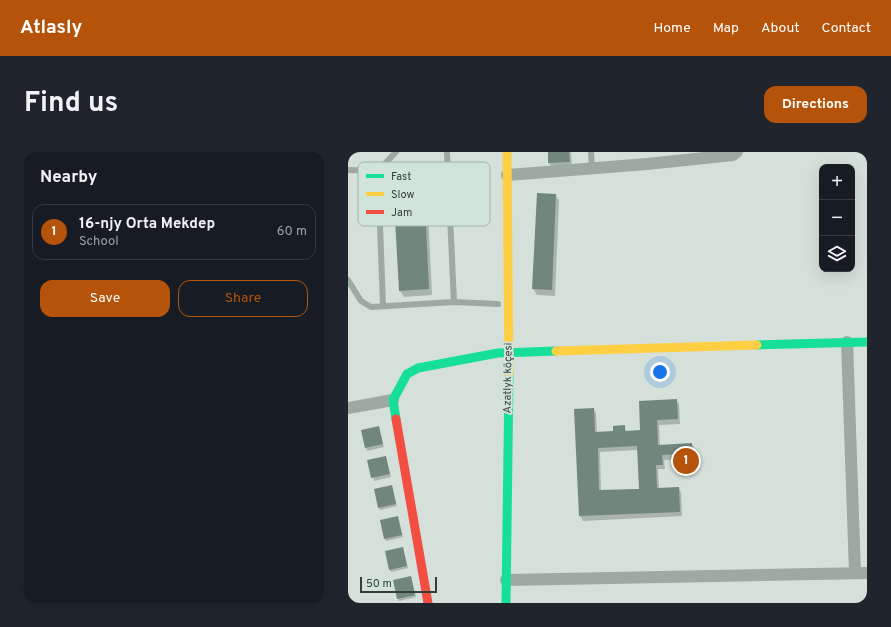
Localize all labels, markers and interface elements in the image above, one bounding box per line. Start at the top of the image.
text: Atlasly [20,16,82,40]
text: Home [654,20,691,37]
text: Map [713,20,739,37]
text: About [761,20,800,37]
text: Contact [822,20,871,37]
text: Find us [24,86,118,122]
button: Directions [764,86,867,123]
legend [358,162,490,226]
map controls [819,164,855,272]
button: + [819,164,855,200]
text: Nearby [40,167,97,189]
text: Fast [391,170,411,184]
text: Slow [391,188,414,202]
button: − [819,200,855,236]
text: Jam [391,206,412,220]
text: 16-njy Orta Mekdep [79,215,215,234]
text: 1 [51,224,57,240]
text: 60 m [277,224,307,240]
text: School [79,234,119,250]
button: layers [819,236,855,272]
button: Save [40,280,170,317]
button: Share [178,280,308,317]
street label: Azatlyk köçesi [500,342,516,414]
your location [650,362,670,382]
pin: 1 [673,446,699,476]
scale bar [360,575,437,594]
text: 50 m [366,577,392,591]

